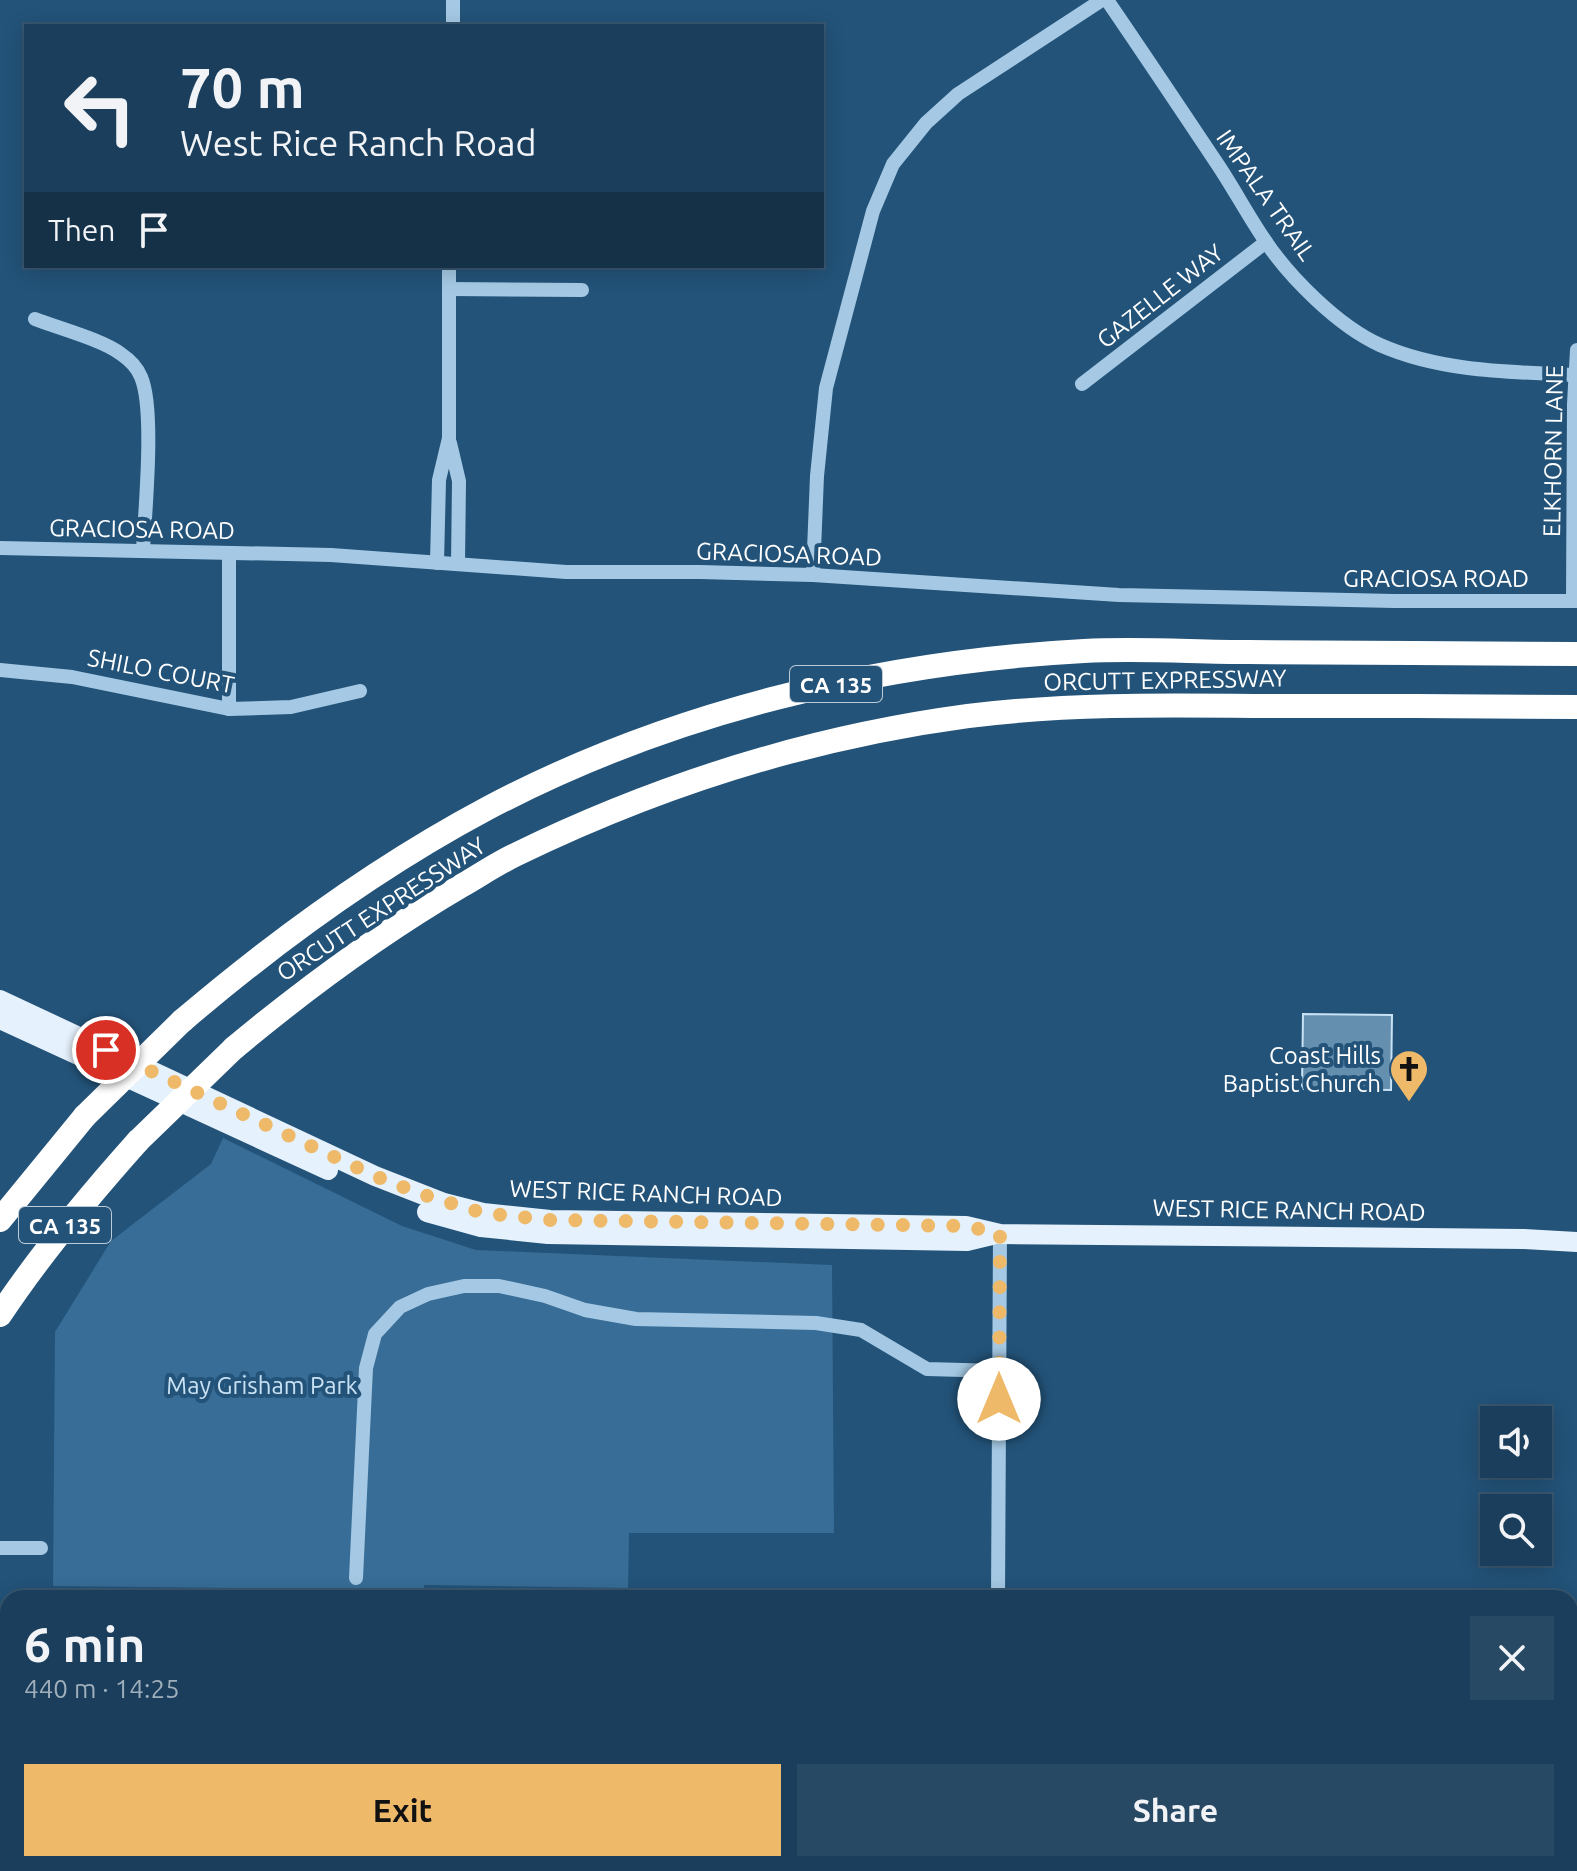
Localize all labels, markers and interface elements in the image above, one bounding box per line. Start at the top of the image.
icon: left [48,56,152,160]
text: 70 m [180,56,305,119]
text: West Rice Ranch Road [180,122,537,163]
street label: IMPALA TRAIL [1211,125,1321,265]
icon: arrive [132,208,176,252]
text: Then [48,213,116,247]
street label: GAZELLE WAY [1092,238,1228,353]
street label: ELKHORN LANE [1538,365,1568,537]
street label: GRACIOSA ROAD [49,514,235,544]
street label: GRACIOSA ROAD [696,537,882,571]
street label: GRACIOSA ROAD [1343,565,1529,592]
street label: SHILO COURT [85,644,237,698]
street label: ORCUTT EXPRESSWAY [1043,664,1287,696]
road number: CA 135 [790,666,882,702]
street label: ORCUTT EXPRESSWAY [272,831,490,987]
pin [72,1016,140,1084]
icon: arrive [84,1028,128,1072]
place label: Coast Hills Baptist Church [1223,1042,1381,1097]
church icon: Coast Hills Baptist Church [1388,1048,1430,1103]
street label: WEST RICE RANCH ROAD [509,1175,783,1211]
street label: WEST RICE RANCH ROAD [1152,1194,1426,1226]
road number: CA 135 [19,1207,111,1243]
position arrow [957,1357,1041,1441]
park label: May Grisham Park [166,1372,358,1399]
map controls [1480,1406,1552,1566]
button: sound [1480,1406,1552,1478]
button: search [1480,1494,1552,1566]
button: close [1470,1616,1554,1700]
text: 6 min [24,1617,145,1671]
text: 440 m · 14:25 [24,1674,180,1703]
button: Exit [24,1764,781,1856]
button: Share [797,1764,1554,1856]

